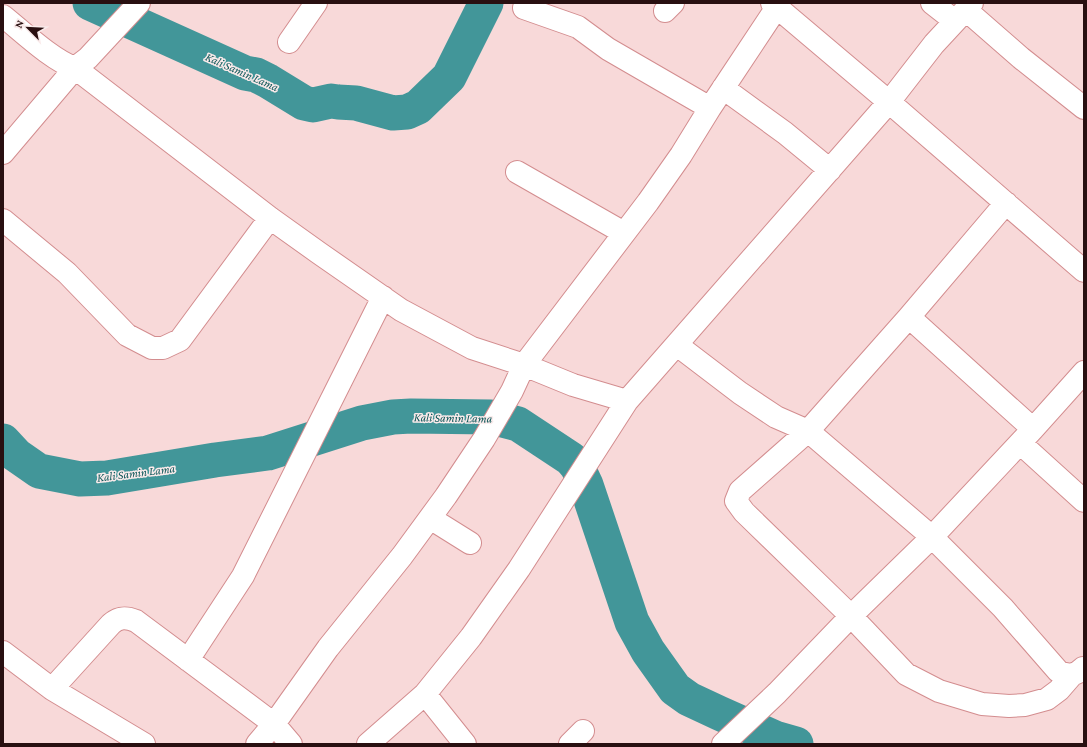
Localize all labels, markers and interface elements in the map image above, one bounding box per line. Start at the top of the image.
north arrow [8,8,48,48]
text: N [12,18,26,30]
water label: Kali Samin Lama [203,50,281,95]
water label: Kali Samin Lama [414,410,493,426]
water label: Kali Samin Lama [96,461,176,485]

